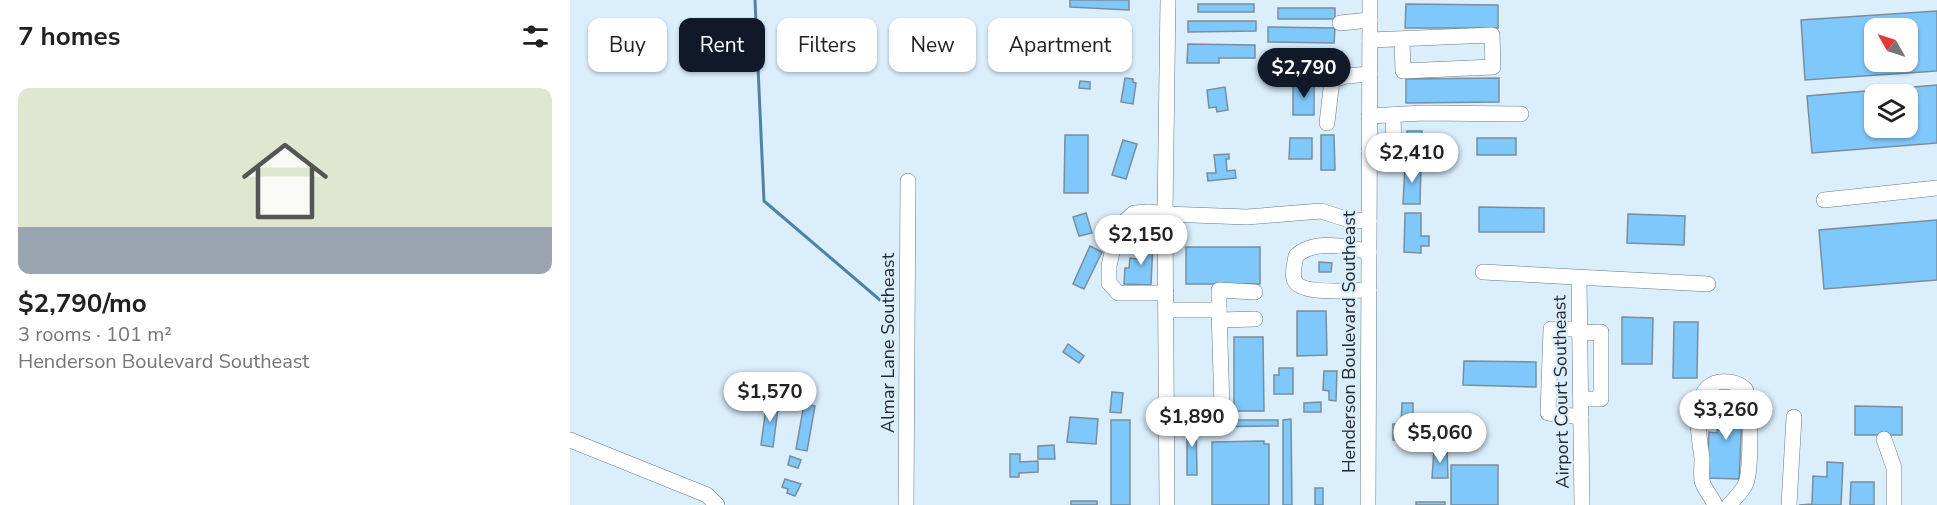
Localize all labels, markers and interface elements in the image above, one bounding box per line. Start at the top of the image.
chip: Buy [588,18,667,72]
chip: Rent [679,18,765,72]
chip: Filters [777,18,877,72]
chip: New [889,18,976,72]
chip: Apartment [988,18,1132,72]
north arrow [1864,18,1918,72]
map controls [1864,18,1918,138]
text: 7 homes [18,19,120,54]
icon: filters [519,20,552,53]
pin: $2,790 [1255,48,1353,99]
text: $2,790 [1272,54,1336,81]
button: layers [1864,84,1918,138]
icon: home [231,127,339,235]
pin: $2,410 [1363,133,1461,184]
text: $2,410 [1380,139,1444,166]
street label: Henderson Boulevard Southeast [1337,210,1361,473]
pin: $2,150 [1092,215,1190,266]
text: $2,150 [1109,221,1173,248]
street label: Almar Lane Southeast [876,252,900,433]
text: $2,790/mo [18,286,147,321]
street label: Airport Court Southeast [1547,295,1575,489]
text: 3 rooms · 101 m² [18,321,172,348]
text: Henderson Boulevard Southeast [18,348,309,375]
pin: $1,570 [721,372,819,423]
text: $1,570 [738,378,802,405]
pin: $3,260 [1677,390,1775,441]
text: $3,260 [1694,396,1758,423]
pin: $1,890 [1143,397,1241,448]
text: $1,890 [1160,403,1224,430]
pin: $5,060 [1391,413,1489,464]
text: $5,060 [1408,419,1472,446]

